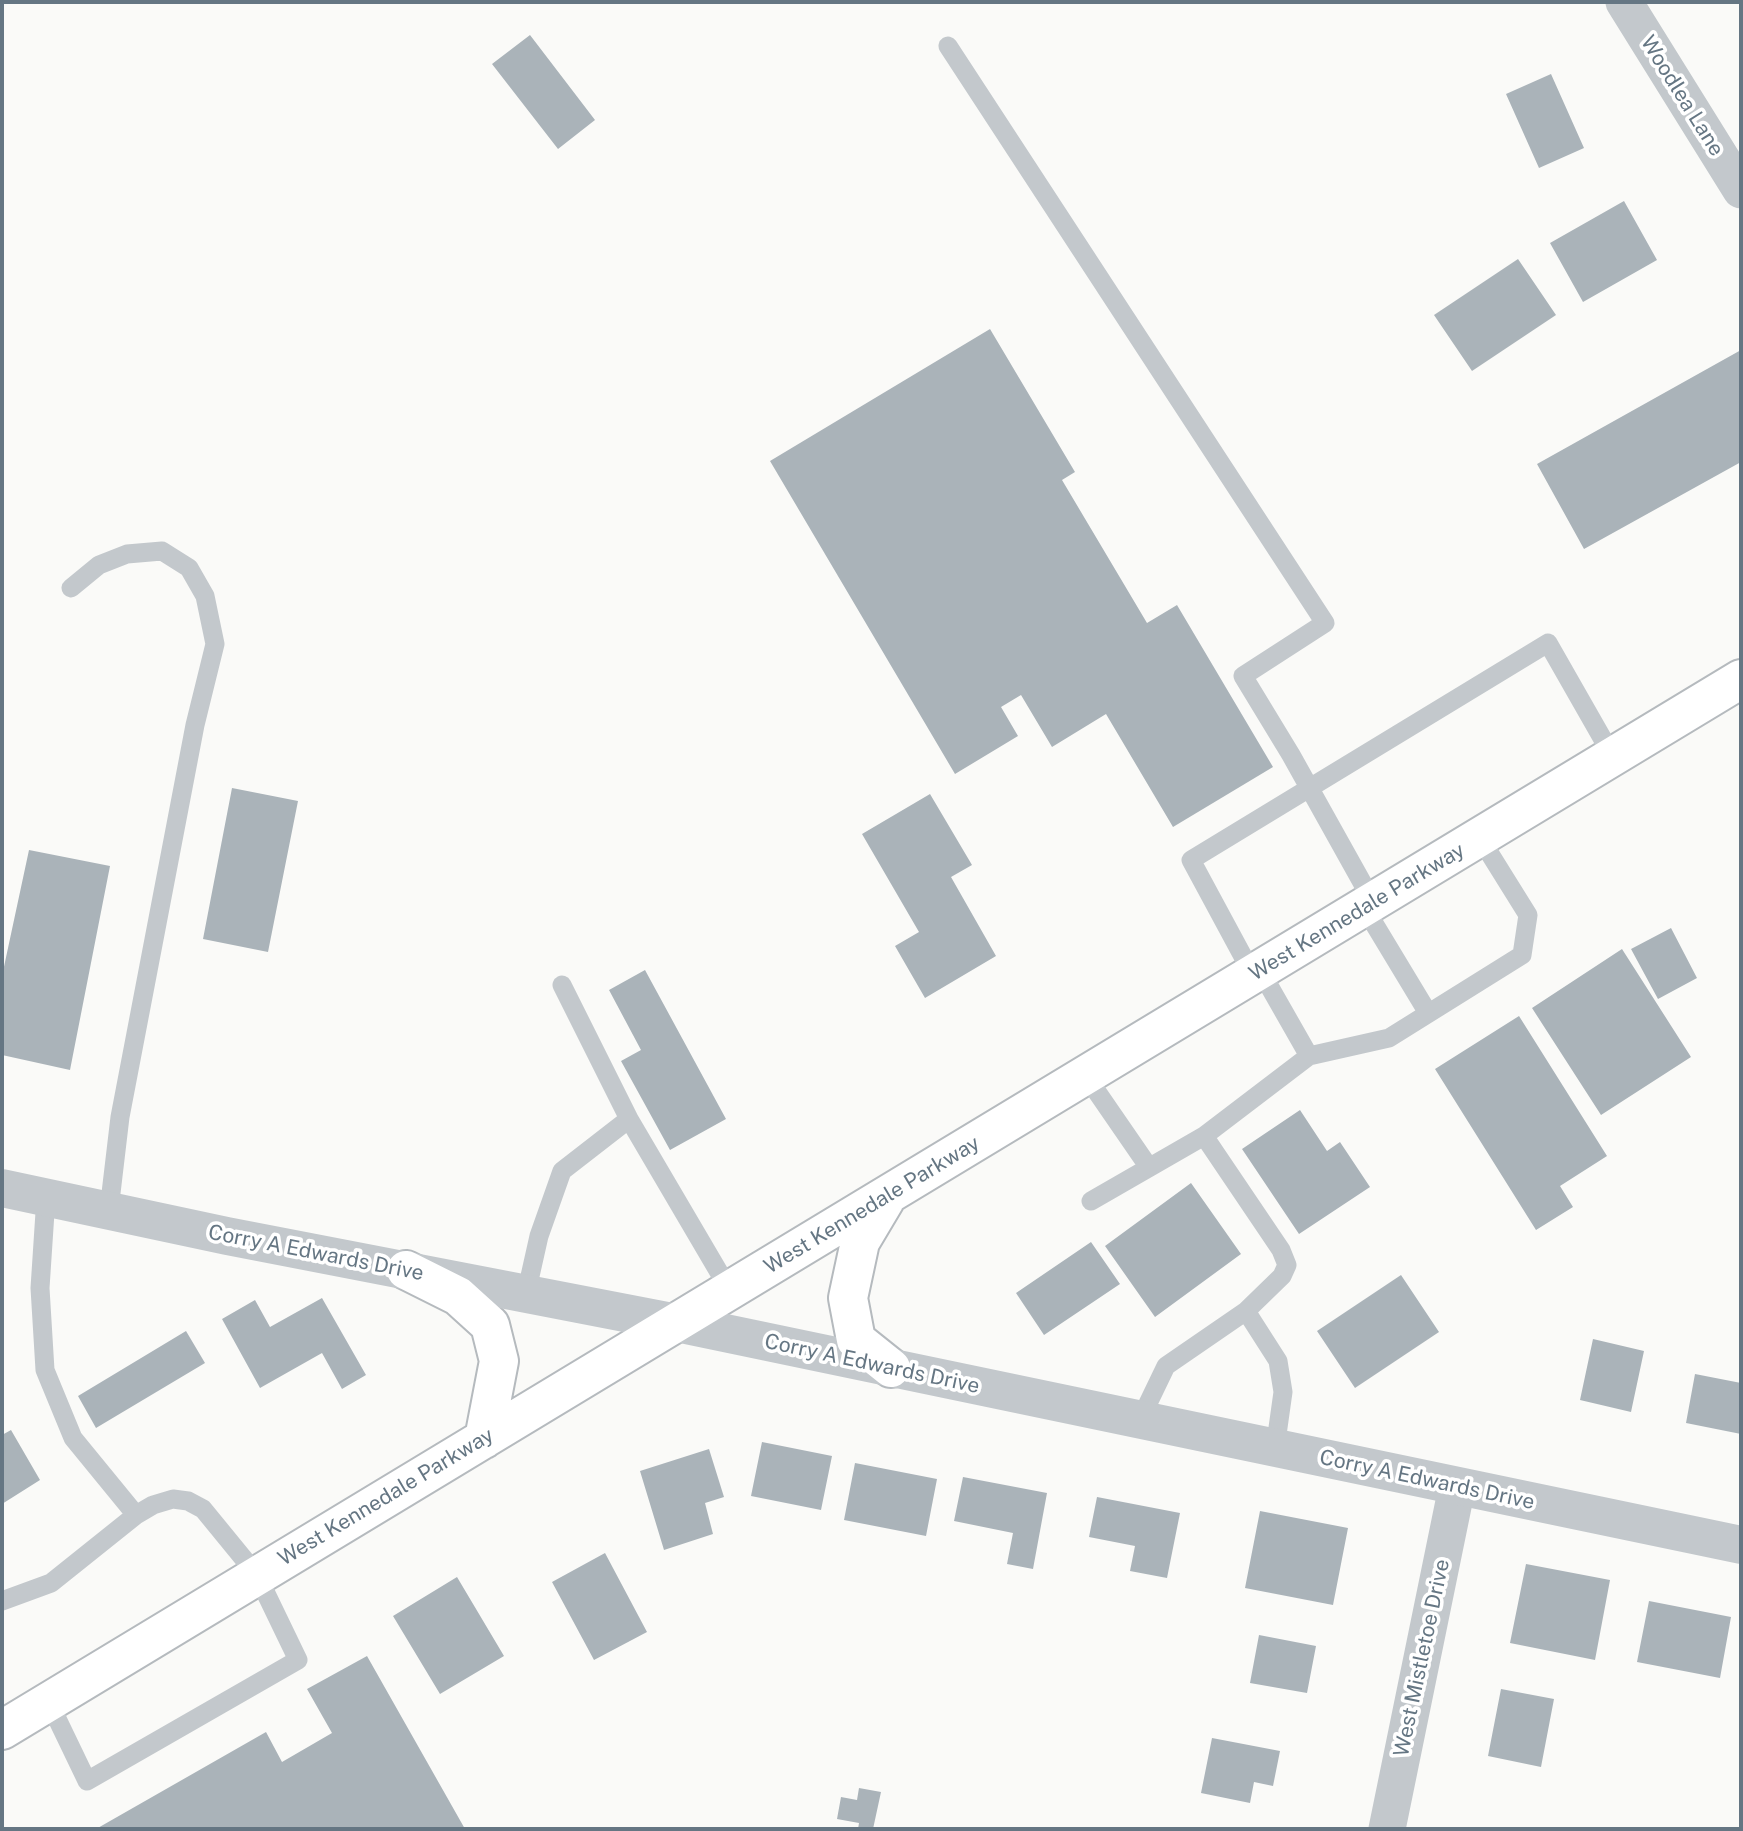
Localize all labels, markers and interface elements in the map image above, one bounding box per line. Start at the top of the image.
street label: Woodlea Lane [1635,31,1729,161]
street label: West Kennedale Parkway [1245,838,1469,986]
street label: West Kennedale Parkway [760,1131,984,1279]
street label: Corry A Edwards Drive [206,1220,426,1286]
street label: Corry A Edwards Drive [762,1329,982,1399]
street label: West Kennedale Parkway [274,1423,498,1571]
street label: Corry A Edwards Drive [1317,1445,1537,1515]
street label: West Mistletoe Drive [1389,1557,1455,1759]

